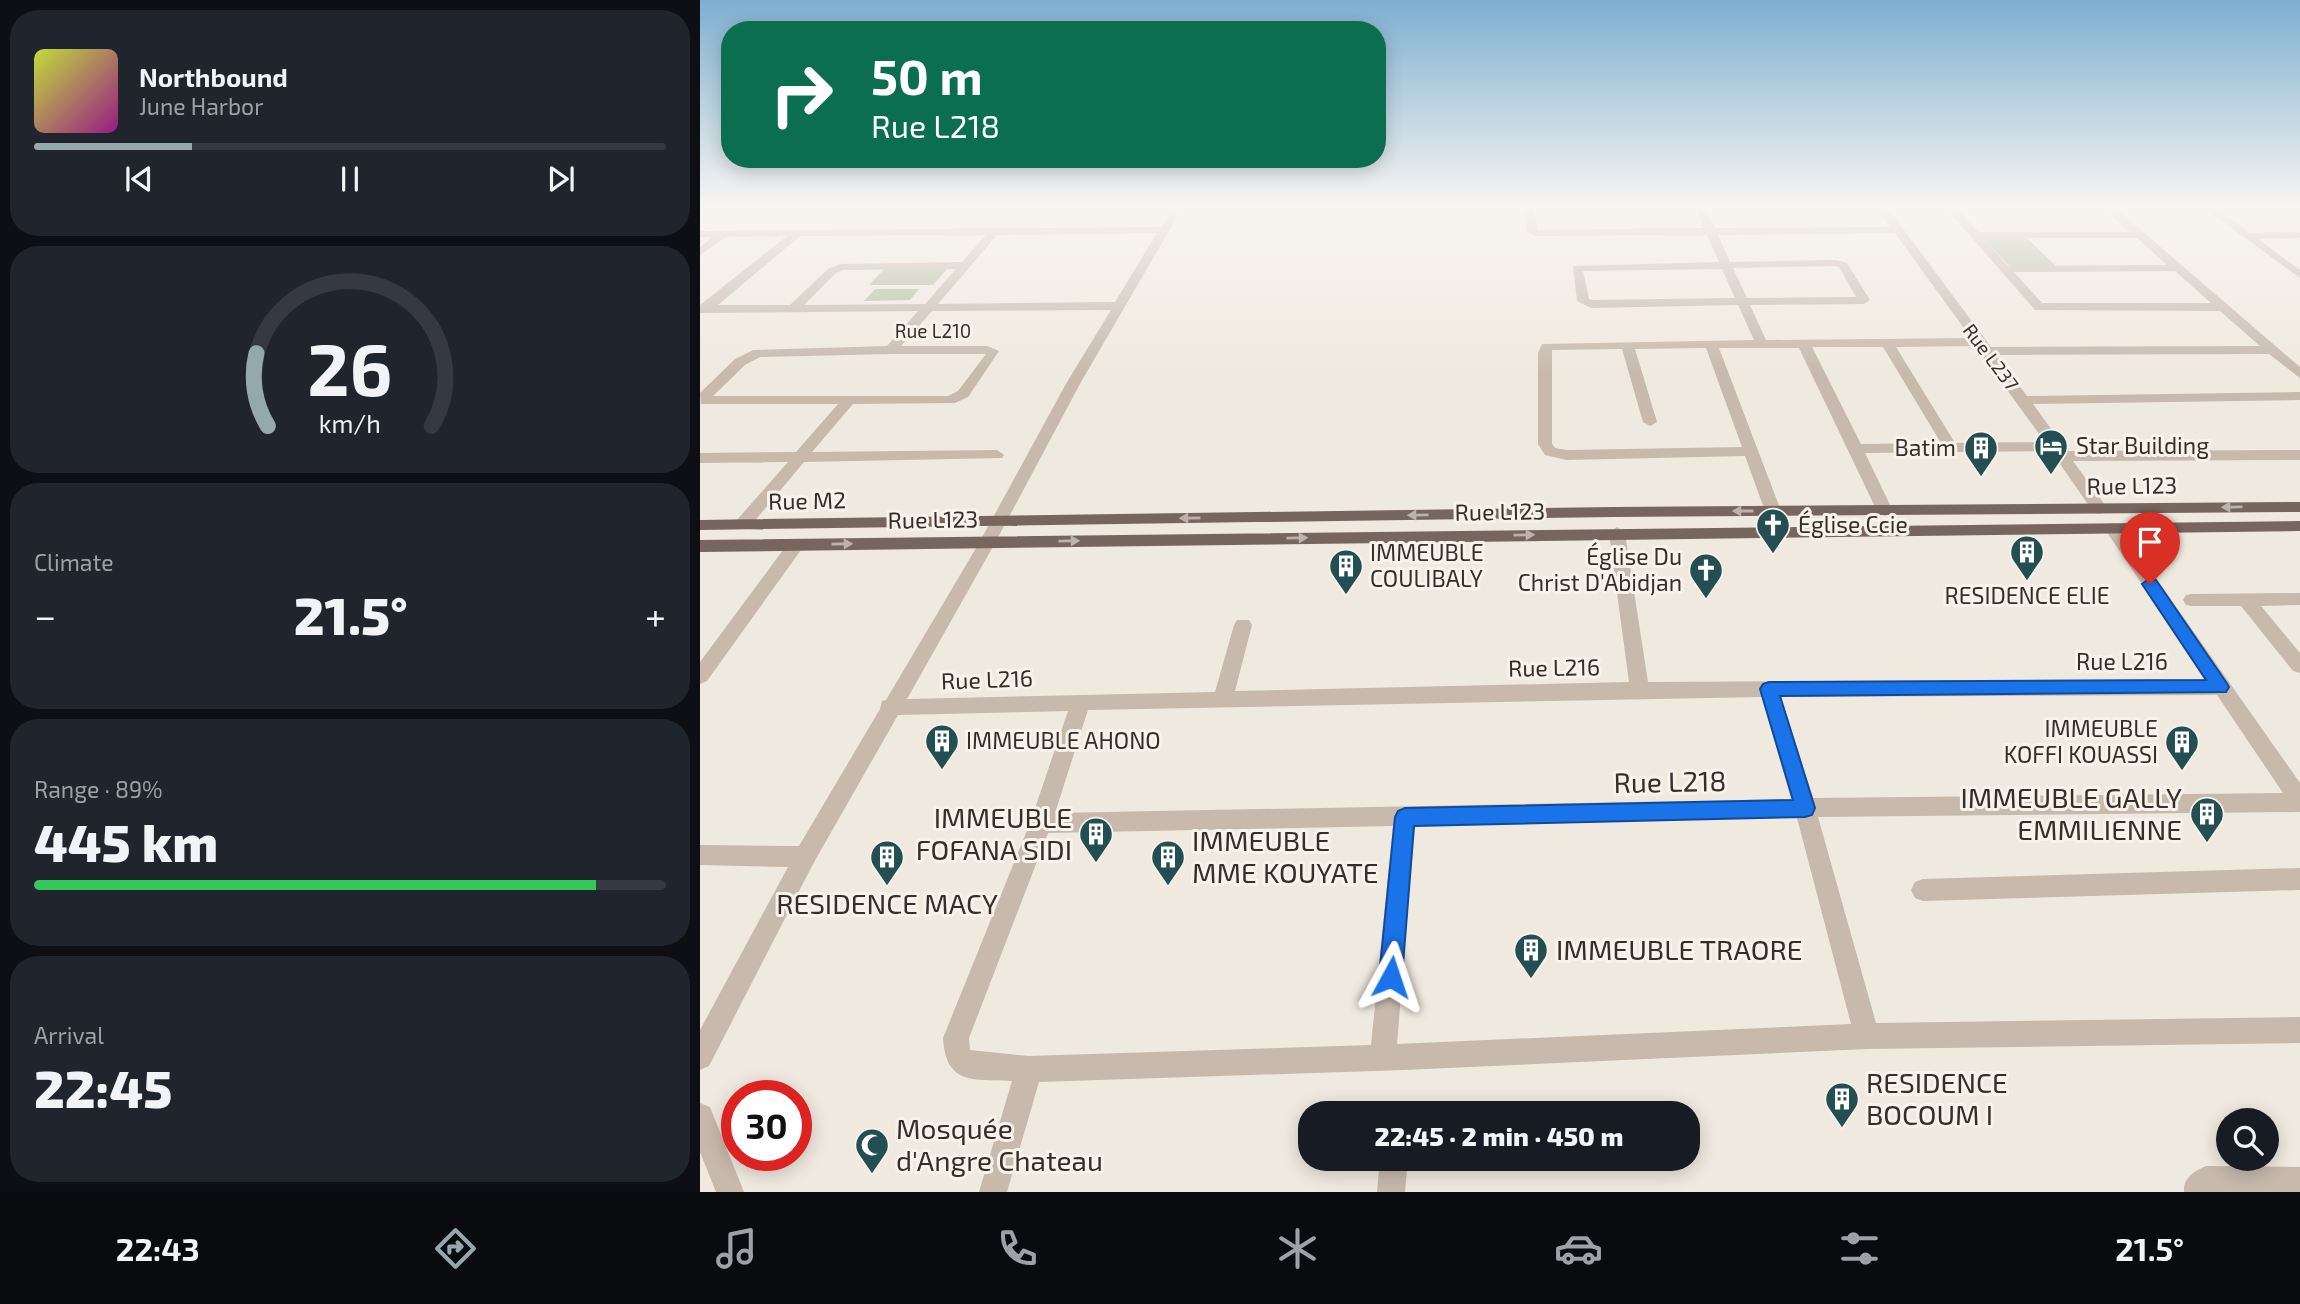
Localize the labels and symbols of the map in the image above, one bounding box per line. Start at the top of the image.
street label: Rue L210 [895,319,971,342]
street label: Rue L237 [1959,319,2024,395]
hotel icon: Star Building [2032,427,2070,476]
building icon: Batim [1962,429,2000,478]
place label: Star Building [2076,431,2209,459]
place label: Batim [1894,433,1956,461]
street label: Rue L123 [2086,470,2178,500]
street label: Rue M2 [768,485,846,515]
street label: Rue L123 [1454,496,1546,526]
one-way arrow [2221,502,2243,513]
street label: Rue L123 [887,504,979,534]
one-way arrow [1732,505,1754,517]
church icon: Église Ccie [1754,506,1792,555]
one-way arrow [1406,510,1428,521]
place label: Église Ccie [1798,510,1908,538]
pin [2120,512,2180,584]
one-way arrow [1179,513,1201,524]
one-way arrow [1513,529,1535,540]
one-way arrow [1286,532,1308,544]
building icon: RESIDENCE ELIE [2008,533,2046,582]
one-way arrow [1058,535,1080,547]
place label: IMMEUBLE COULIBALY [1370,538,1484,592]
one-way arrow [831,539,853,550]
place label: Église Du Christ D'Abidjan [1518,542,1682,596]
building icon: IMMEUBLE COULIBALY [1327,547,1365,596]
church icon: Église Du Christ D'Abidjan [1687,551,1725,600]
place label: RESIDENCE ELIE [1944,581,2110,609]
street label: Rue L216 [2076,647,2168,675]
street label: Rue L216 [1508,652,1600,682]
street label: Rue L216 [941,663,1033,695]
place label: IMMEUBLE KOFFI KOUASSI [2004,714,2158,768]
building icon: IMMEUBLE AHONO [923,722,961,771]
building icon: IMMEUBLE KOFFI KOUASSI [2163,723,2201,772]
place label: IMMEUBLE AHONO [966,726,1161,754]
street label: Rue L218 [1613,763,1727,799]
place label: IMMEUBLE GALLY EMMILIENNE [1960,780,2182,846]
building icon: IMMEUBLE GALLY EMMILIENNE [2188,795,2226,844]
place label: IMMEUBLE FOFANA SIDI [916,800,1072,866]
building icon: IMMEUBLE FOFANA SIDI [1077,815,1115,864]
place label: IMMEUBLE MME KOUYATE [1192,823,1378,889]
building icon: RESIDENCE MACY [868,838,906,887]
building icon: IMMEUBLE MME KOUYATE [1149,838,1187,887]
place label: RESIDENCE MACY [776,886,998,920]
building icon: IMMEUBLE TRAORE [1512,931,1550,980]
place label: IMMEUBLE TRAORE [1556,932,1802,966]
position arrow [1354,940,1428,1014]
place label: RESIDENCE BOCOUM I [1866,1065,2008,1131]
speed limit sign: 30 [721,1080,812,1171]
building icon: RESIDENCE BOCOUM I [1823,1080,1861,1129]
place label: Mosquée d'Angre Chateau [896,1111,1103,1177]
mosque icon: Mosquée d'Angre Chateau [853,1126,891,1175]

